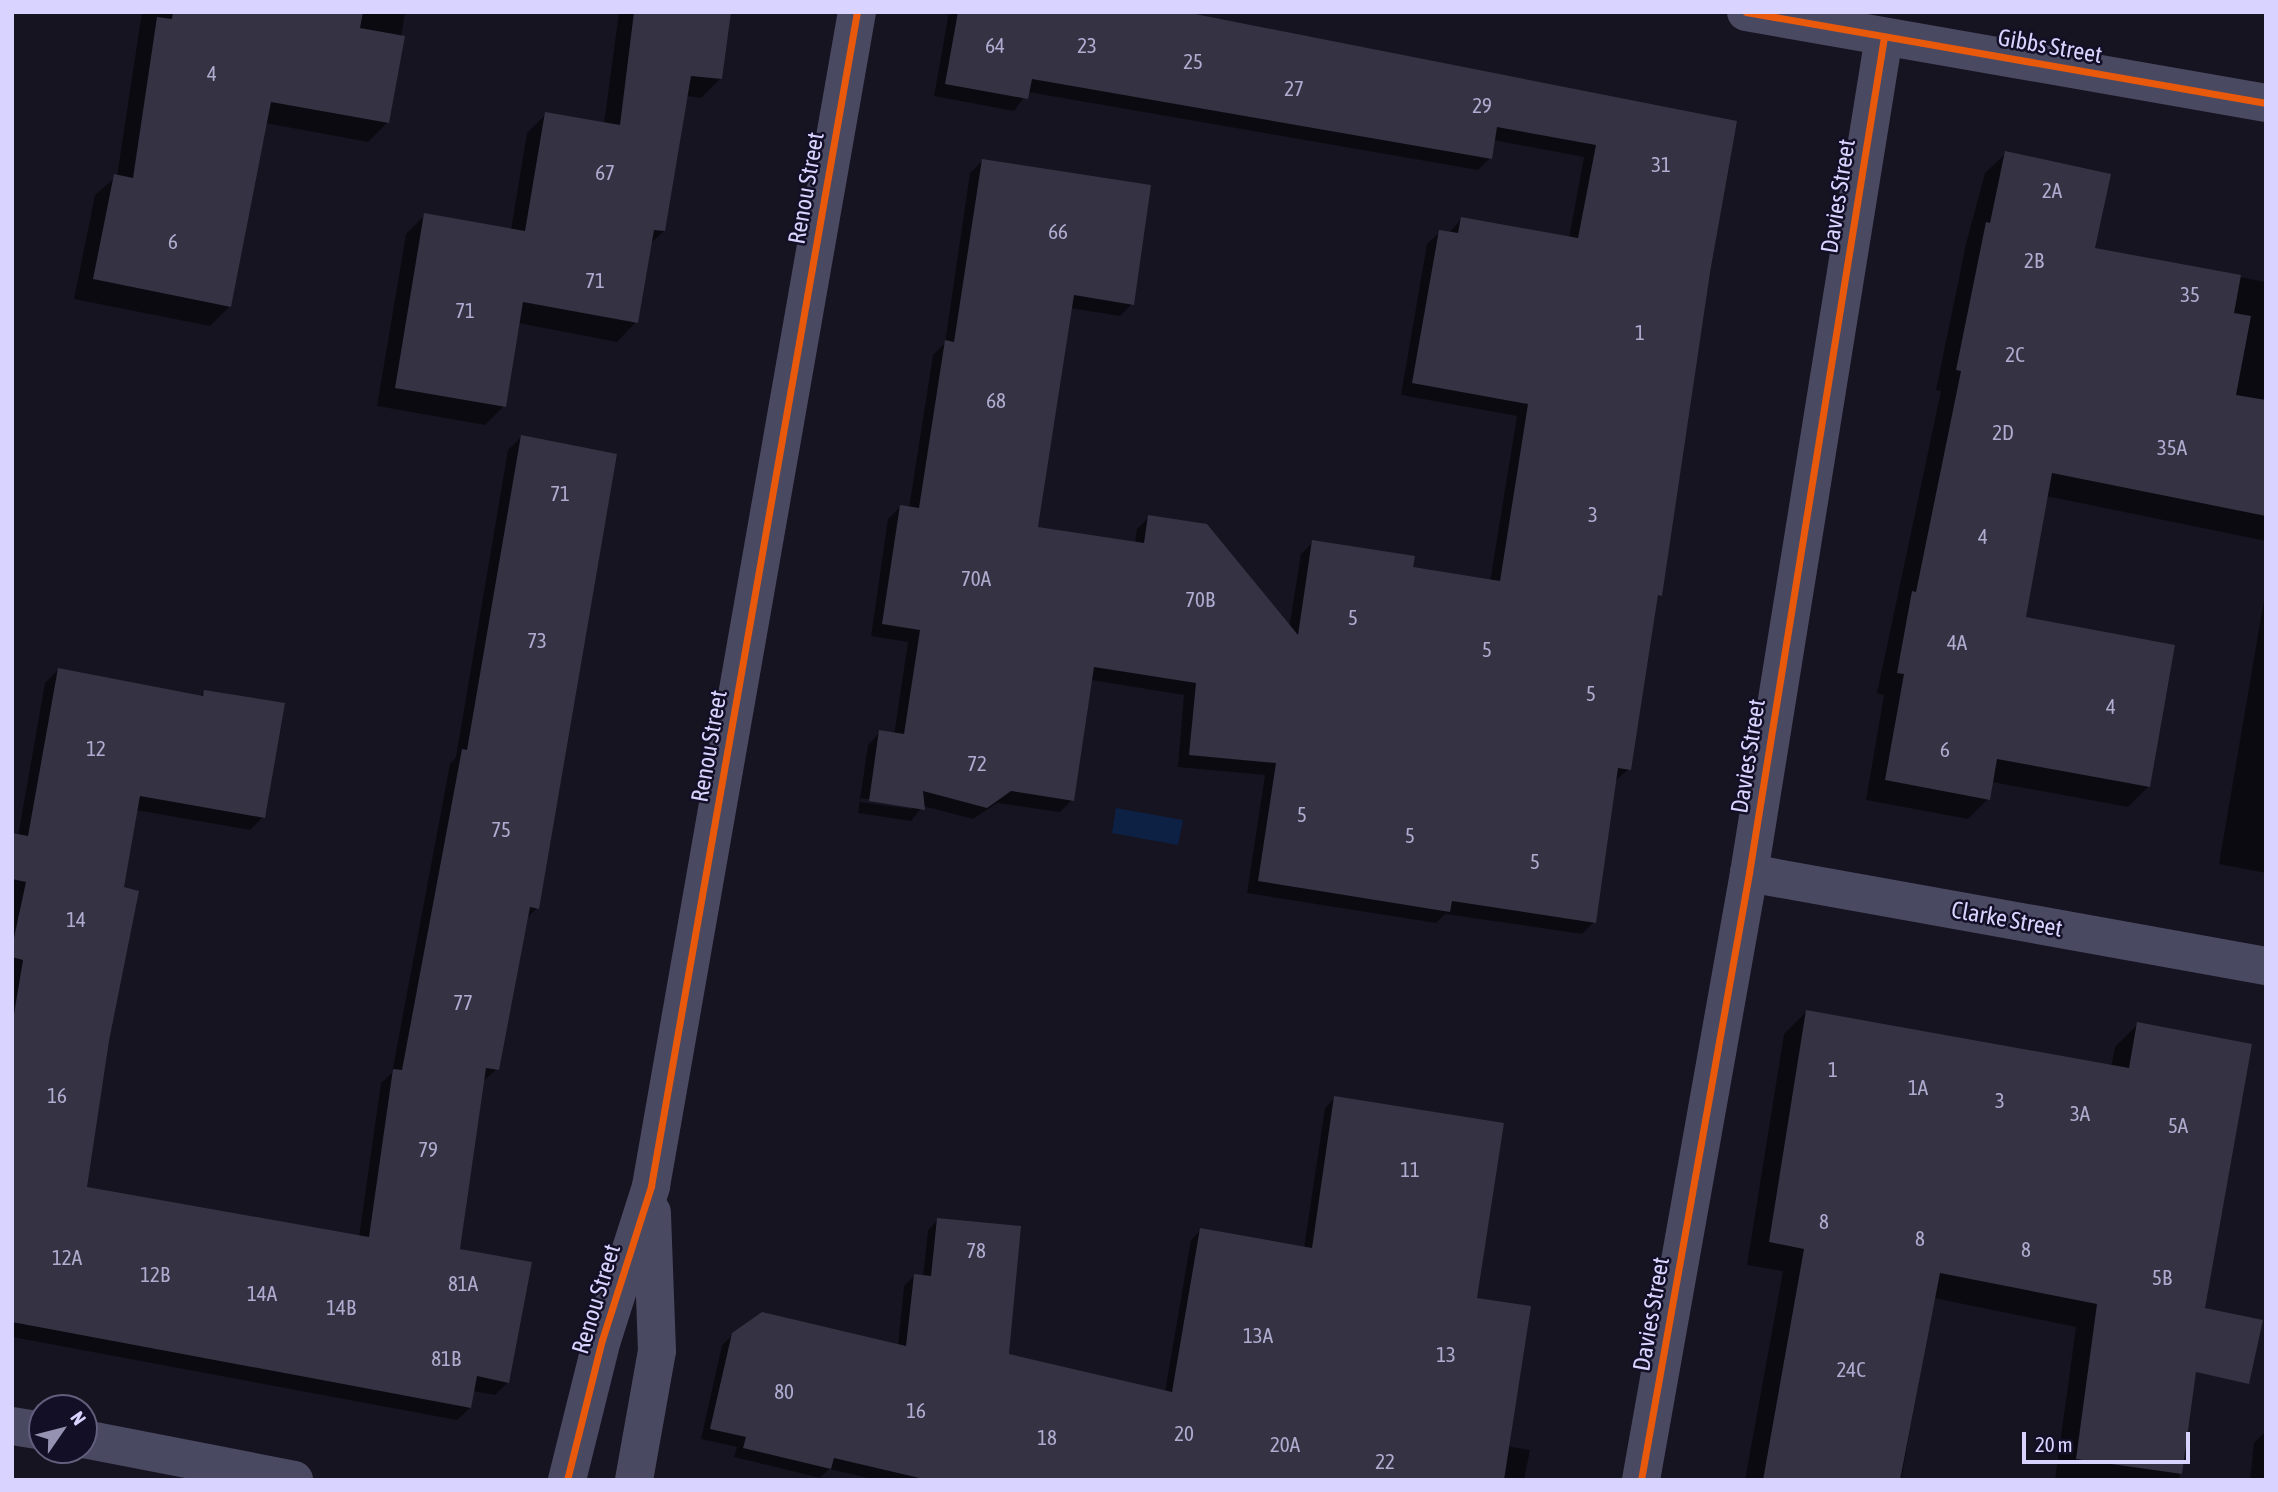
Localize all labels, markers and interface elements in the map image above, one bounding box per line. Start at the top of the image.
street label: Gibbs Street [1996,23,2104,69]
house number: 64 [985,32,1005,58]
house number: 23 [1077,32,1097,58]
house number: 25 [1183,48,1203,74]
house number: 4 [207,60,217,86]
house number: 27 [1284,75,1304,101]
house number: 29 [1472,92,1492,118]
street label: Renou Street [782,130,830,246]
street label: Davies Street [1815,137,1861,255]
house number: 31 [1651,151,1671,177]
house number: 67 [595,159,615,185]
house number: 2A [2042,177,2062,203]
house number: 66 [1048,218,1068,244]
house number: 6 [168,228,178,254]
house number: 2B [2024,247,2044,273]
house number: 71 [585,267,605,293]
house number: 35 [2180,281,2200,307]
house number: 71 [455,297,475,323]
house number: 1 [1635,319,1645,345]
house number: 2C [2005,341,2025,367]
house number: 68 [986,387,1006,413]
house number: 2D [1992,419,2014,445]
house number: 35A [2157,434,2187,460]
house number: 71 [550,480,570,506]
house number: 3 [1588,501,1598,527]
house number: 4 [1978,523,1988,549]
house number: 70A [961,565,991,591]
house number: 70B [1185,586,1215,612]
house number: 5 [1348,604,1358,630]
house number: 73 [527,627,547,653]
house number: 4A [1947,629,1967,655]
house number: 5 [1482,636,1492,662]
house number: 5 [1586,680,1596,706]
street label: Renou Street [685,688,733,804]
house number: 4 [2106,693,2116,719]
street label: Davies Street [1725,697,1771,815]
house number: 12 [86,735,106,761]
house number: 6 [1940,736,1950,762]
house number: 72 [967,750,987,776]
house number: 5 [1297,801,1307,827]
house number: 75 [491,816,511,842]
house number: 5 [1405,822,1415,848]
house number: 5 [1530,848,1540,874]
street label: Clarke Street [1949,895,2065,943]
house number: 14 [66,906,86,932]
house number: 77 [453,989,473,1015]
house number: 1 [1828,1056,1838,1082]
house number: 1A [1908,1074,1928,1100]
house number: 16 [47,1082,67,1108]
house number: 3 [1995,1087,2005,1113]
house number: 3A [2070,1100,2090,1126]
house number: 5A [2168,1112,2188,1138]
house number: 79 [418,1136,438,1162]
house number: 11 [1400,1156,1420,1182]
house number: 8 [1819,1208,1829,1234]
house number: 8 [1915,1225,1925,1251]
house number: 8 [2021,1236,2031,1262]
house number: 78 [966,1237,986,1263]
street label: Renou Street [566,1241,626,1357]
house number: 12A [52,1244,82,1270]
street label: Davies Street [1627,1255,1675,1373]
house number: 12B [140,1261,170,1287]
house number: 5B [2152,1264,2172,1290]
house number: 81A [448,1270,478,1296]
house number: 14A [247,1280,277,1306]
house number: 14B [326,1294,356,1320]
house number: 13A [1243,1322,1273,1348]
house number: 13 [1436,1341,1456,1367]
house number: 81B [431,1345,461,1371]
house number: 24C [1836,1356,1866,1382]
house number: 80 [774,1378,794,1404]
north arrow [28,1394,98,1464]
house number: 16 [906,1397,926,1423]
text: N [66,1407,91,1429]
scale bar [2026,1418,2194,1462]
house number: 20 [1174,1420,1194,1446]
house number: 18 [1037,1424,1057,1450]
house number: 20A [1270,1431,1300,1457]
text: 20 m [2035,1432,2073,1456]
house number: 22 [1375,1448,1395,1474]

